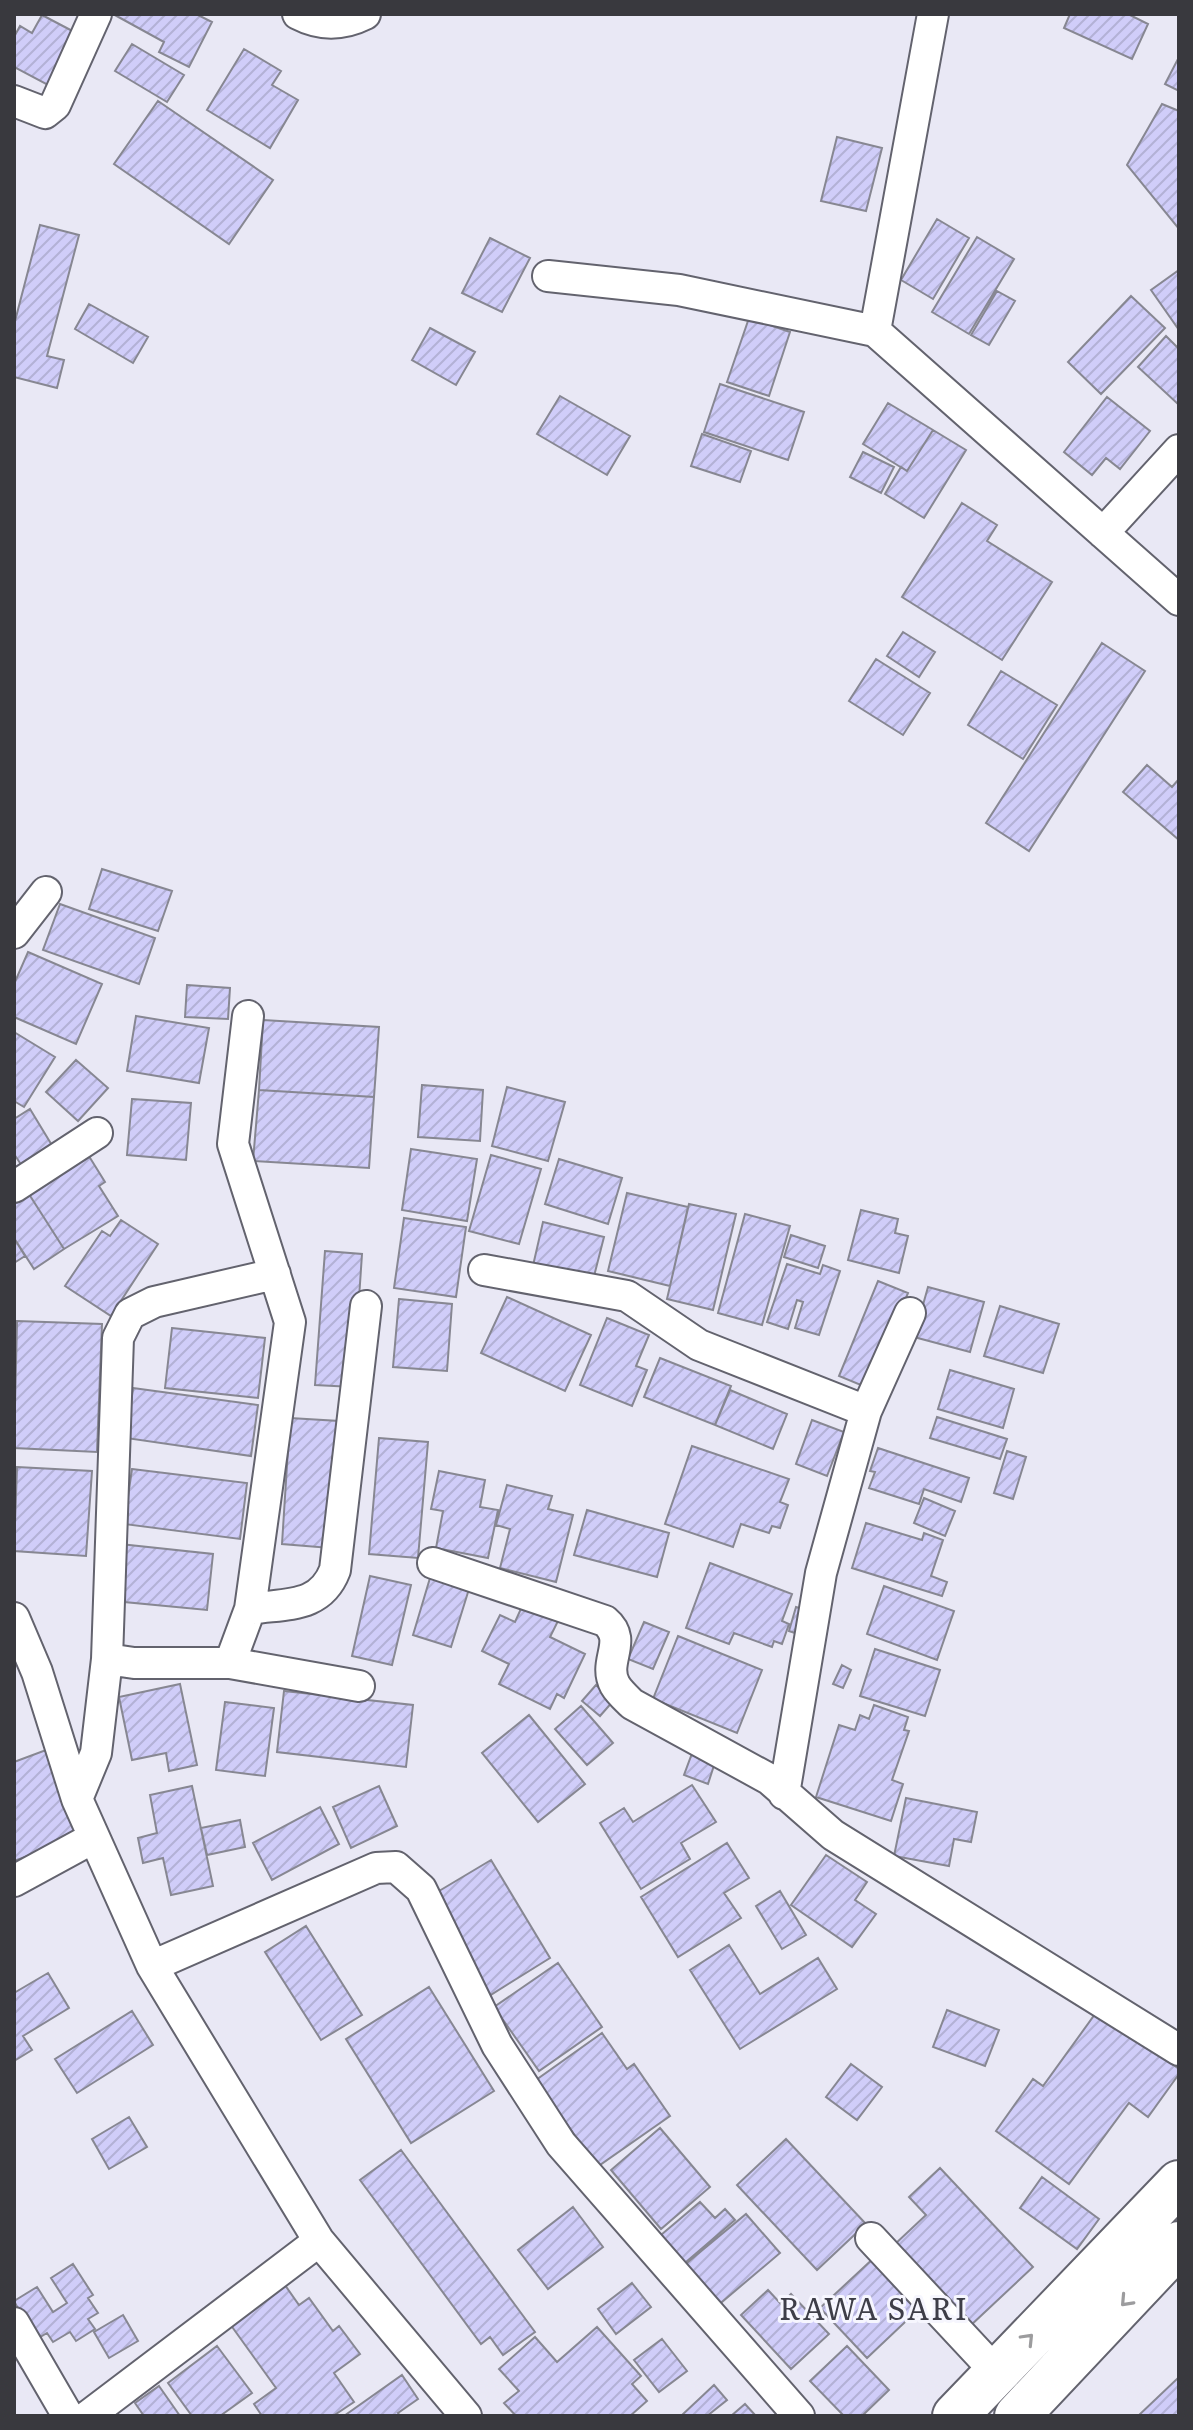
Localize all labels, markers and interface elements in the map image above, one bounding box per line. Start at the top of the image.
district label: RAWA SARI [779,2285,969,2329]
one-way arrow [1121,2291,1135,2306]
one-way arrow [1019,2334,1033,2348]

